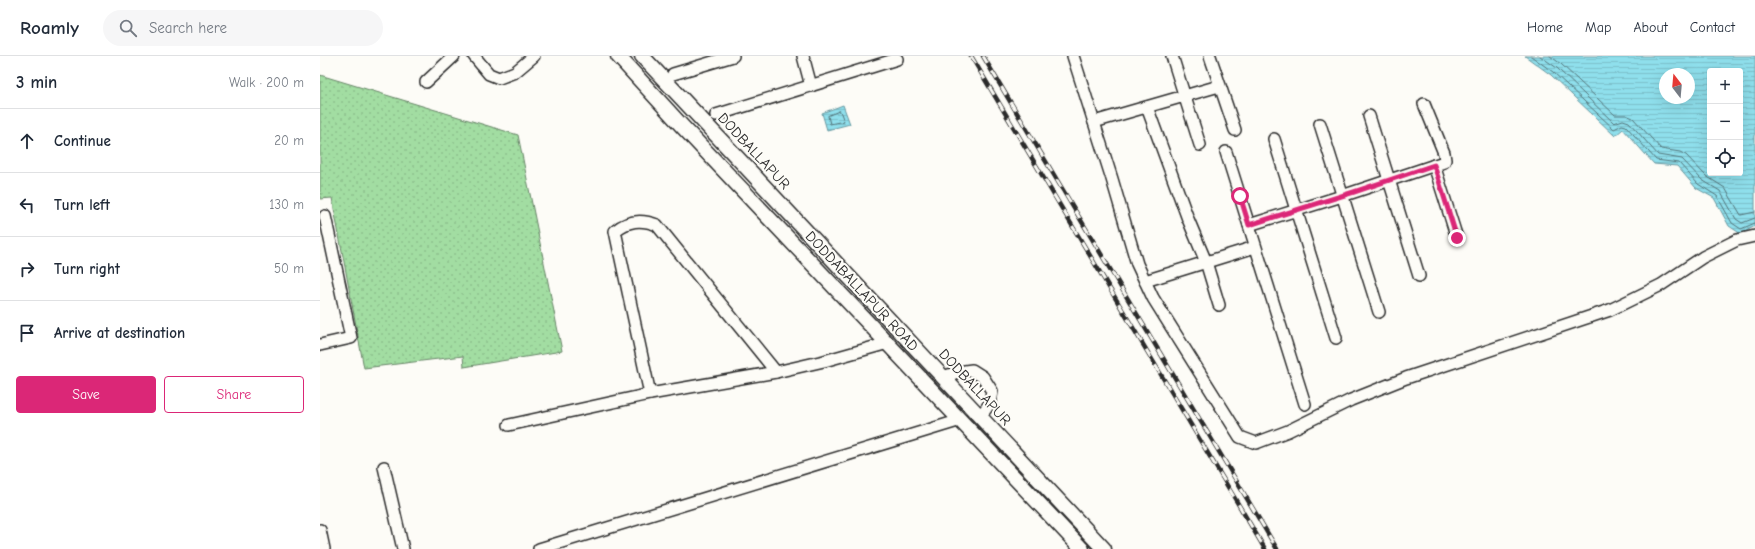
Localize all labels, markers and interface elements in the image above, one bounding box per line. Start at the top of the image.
search box [103,10,383,46]
text: Roamly [20,17,79,39]
icon: search [117,17,139,39]
text: Search here [149,19,227,37]
text: Home [1527,19,1563,36]
text: Map [1585,19,1611,36]
text: About [1633,19,1668,36]
text: Contact [1690,19,1735,36]
north arrow [1659,68,1695,104]
map controls [1707,68,1743,176]
button: + [1707,68,1743,104]
text: 3 min [16,73,57,92]
text: Walk · 200 m [229,75,304,90]
button: − [1707,104,1743,140]
street label: DODBALLAPUR [714,109,794,193]
icon: ahead [16,130,38,152]
text: Continue [54,132,111,150]
text: 20 m [274,133,304,148]
button: locate [1707,140,1743,176]
route start [1231,187,1249,205]
icon: left [16,194,38,216]
text: Turn left [54,196,110,214]
text: 130 m [269,197,304,212]
street label: DODDABALLAPUR ROAD [802,227,922,355]
route end [1448,229,1466,247]
icon: right [16,258,38,280]
text: Turn right [54,260,120,278]
text: 50 m [274,261,304,276]
icon: arrive [16,322,38,344]
text: Arrive at destination [54,324,185,342]
street label: DODBALLAPUR [935,345,1015,429]
button: Save [16,376,156,413]
button: Share [164,376,304,413]

